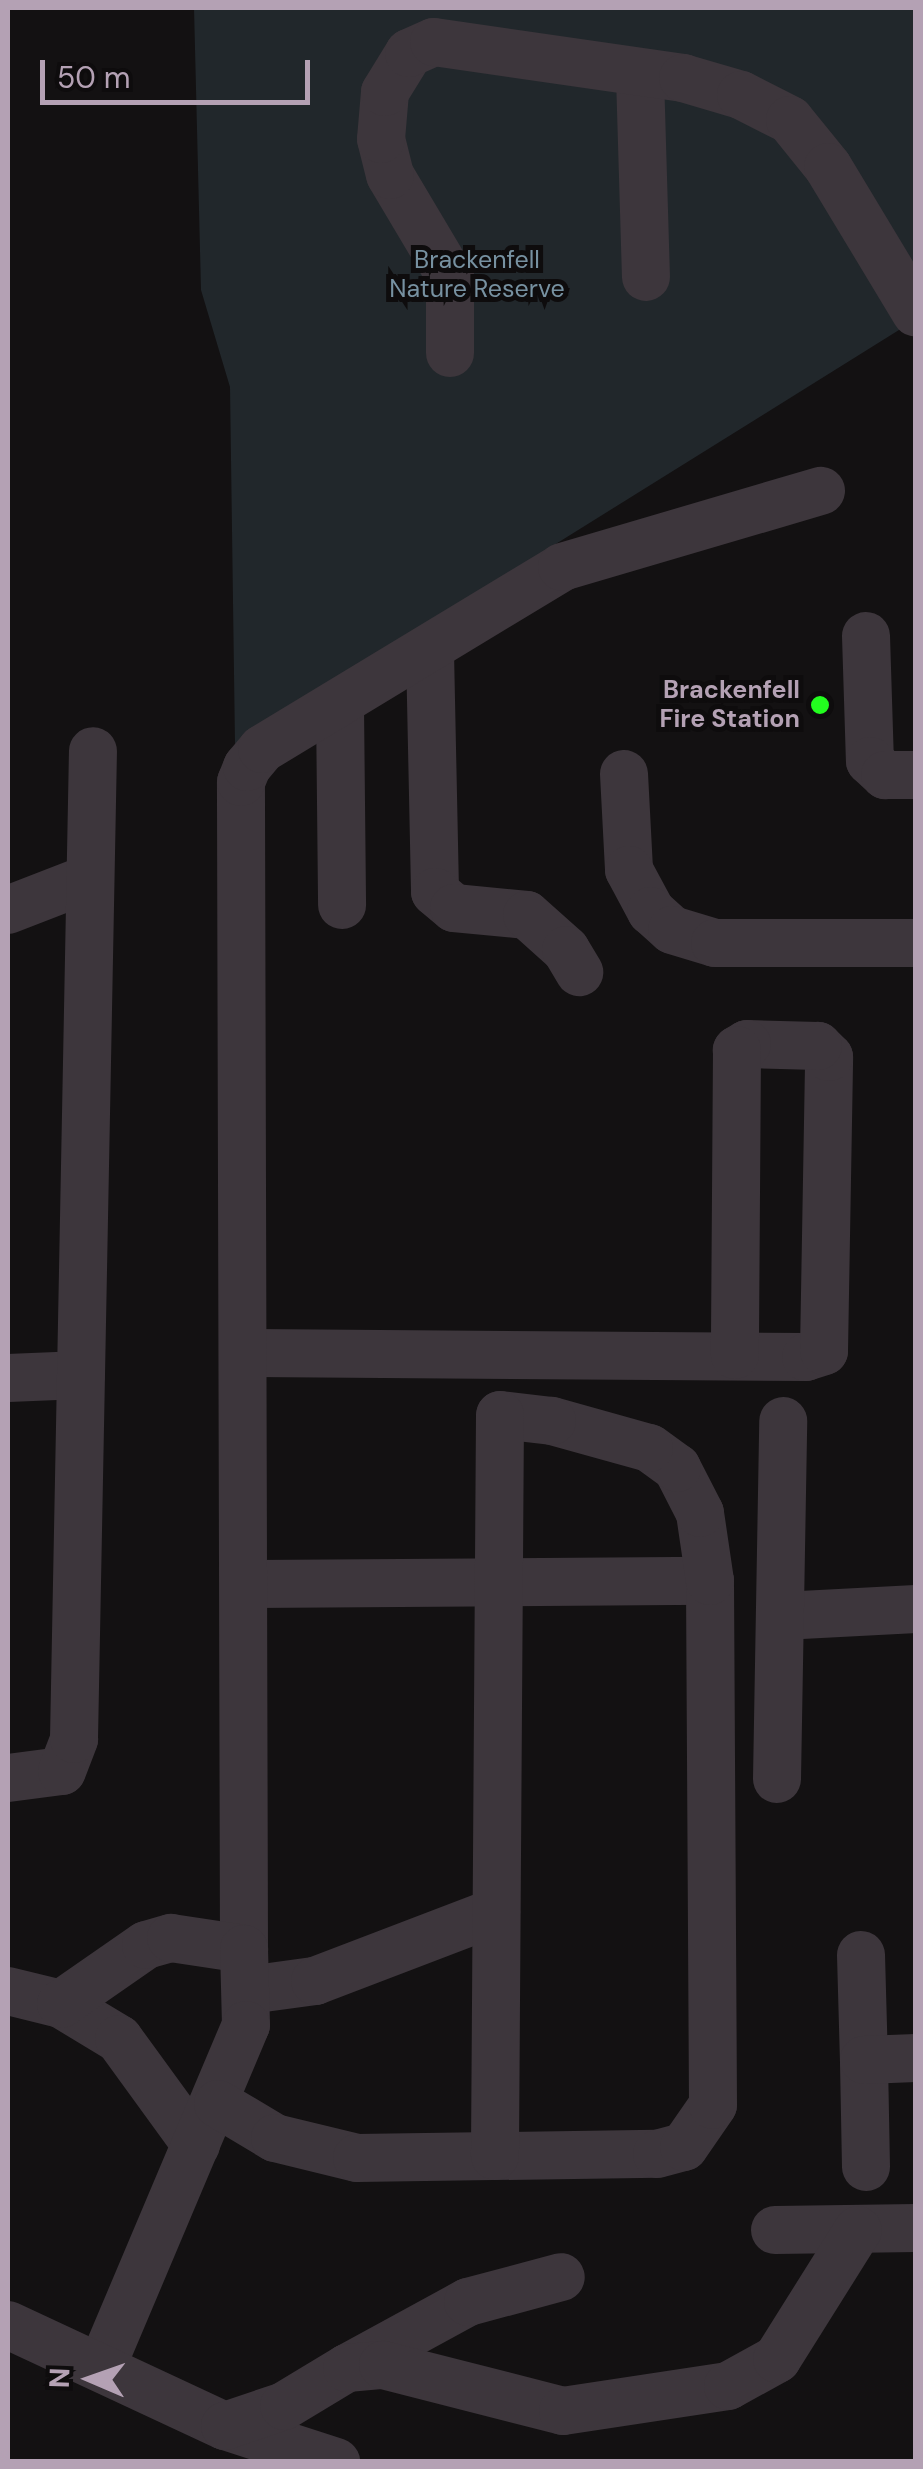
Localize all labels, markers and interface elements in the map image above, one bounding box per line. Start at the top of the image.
scale bar [45,40,315,102]
text: 50 m [57,58,131,97]
park label: Brackenfell Nature Reserve [389,246,565,305]
place label: Brackenfell Fire Station [660,676,800,735]
marker: Brackenfell Fire Station [809,694,831,716]
north arrow [40,2329,140,2429]
text: N [41,2367,78,2389]

